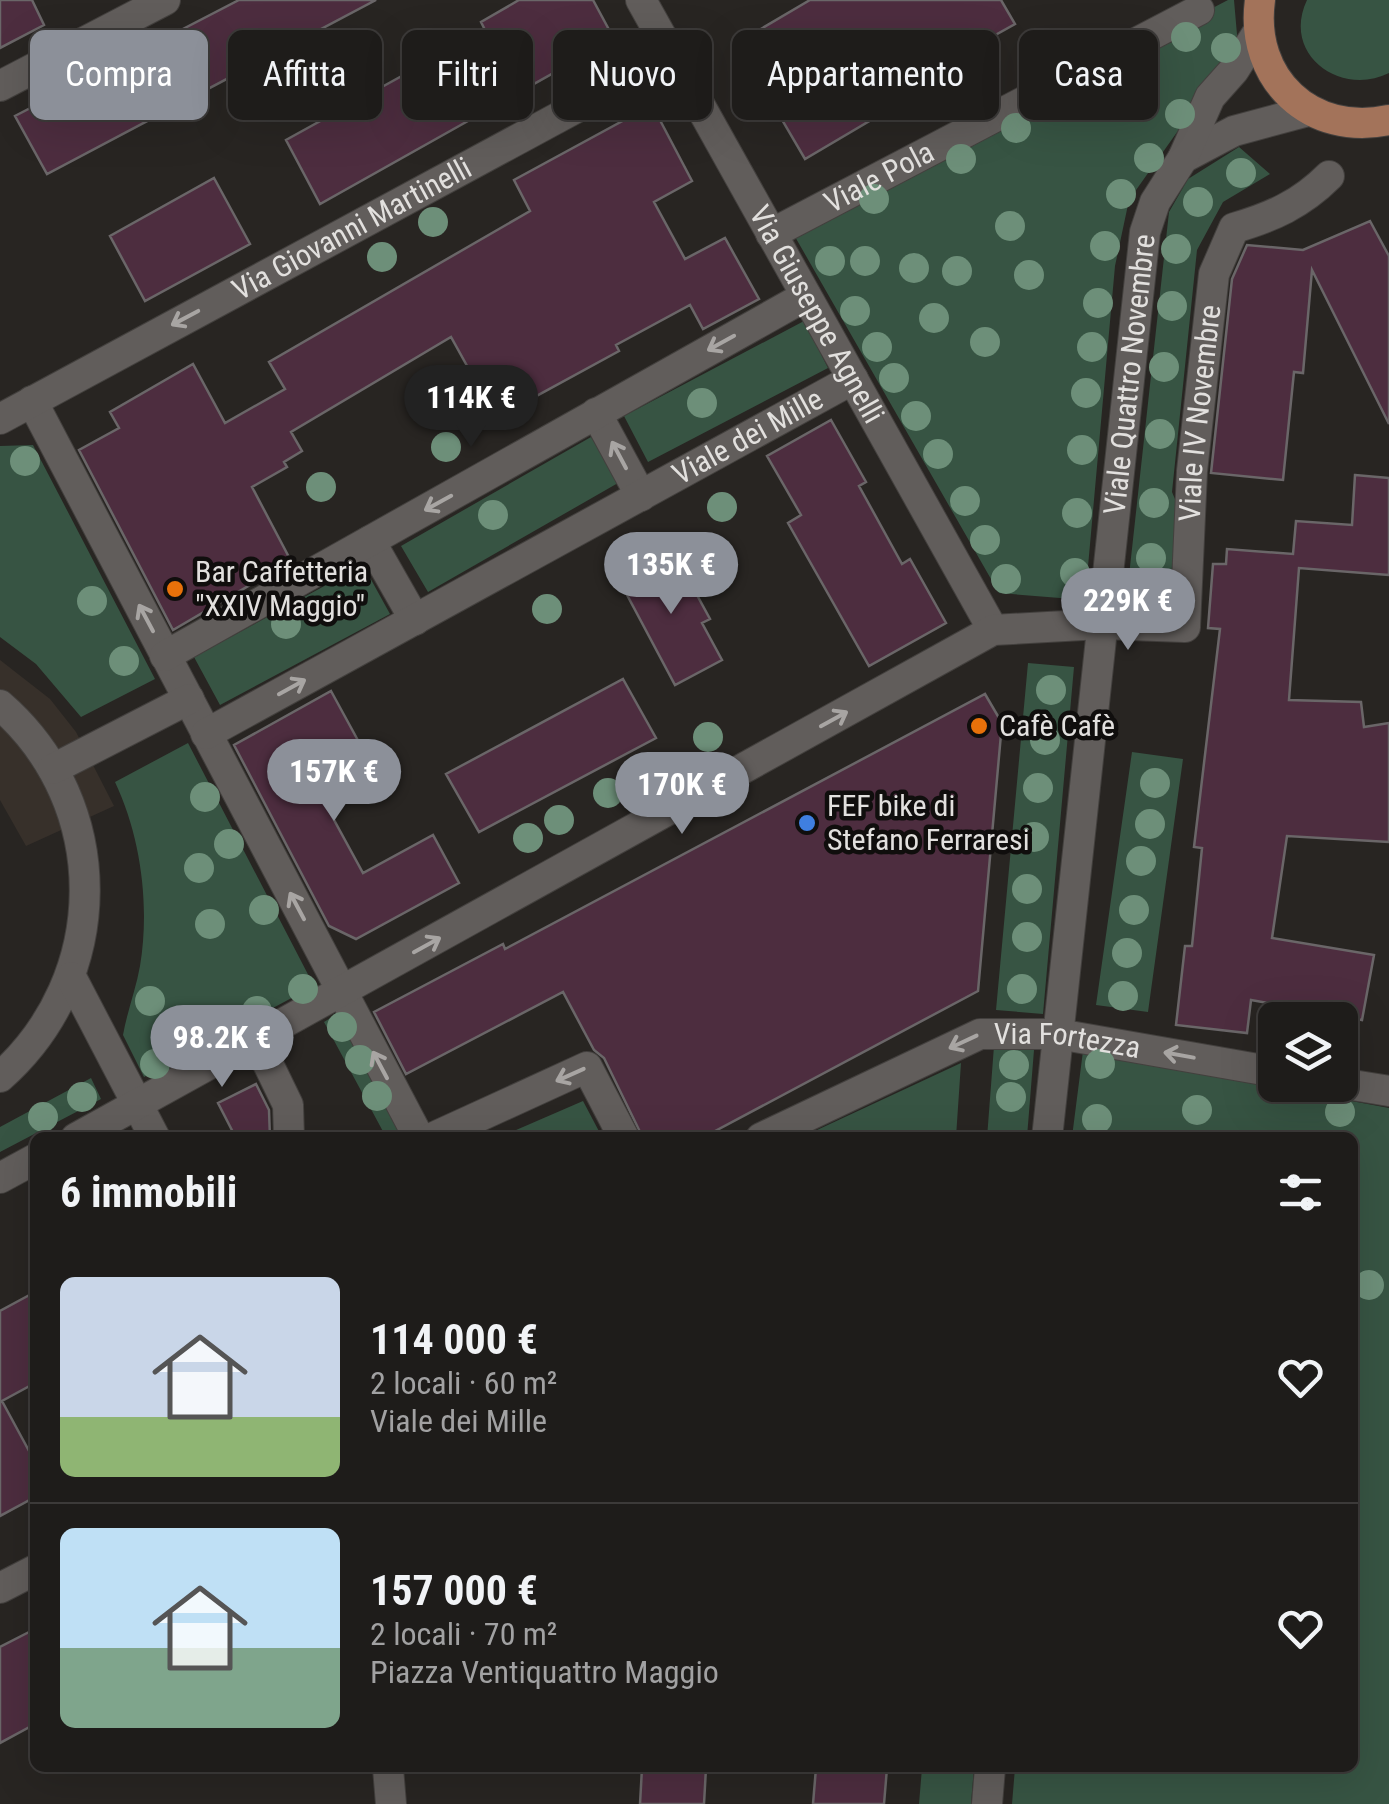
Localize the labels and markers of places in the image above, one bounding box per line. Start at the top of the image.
pin: 114K € [390,365,552,450]
pin: 135K € [590,532,752,617]
place label: Bar Caffetteria "XXIV Maggio" [195,554,368,623]
pin: 229K € [1047,568,1209,653]
marker: Bar Caffetteria "XXIV Maggio" [164,578,186,600]
place label: Cafè Cafè [999,708,1115,743]
marker: Cafè Cafè [968,715,990,737]
pin: 157K € [253,739,415,824]
pin: 170K € [601,752,763,837]
place label: FEF bike di Stefano Ferraresi [827,788,1030,857]
marker: FEF bike di Stefano Ferraresi [796,812,818,834]
pin: 98.2K € [130,1005,314,1090]

